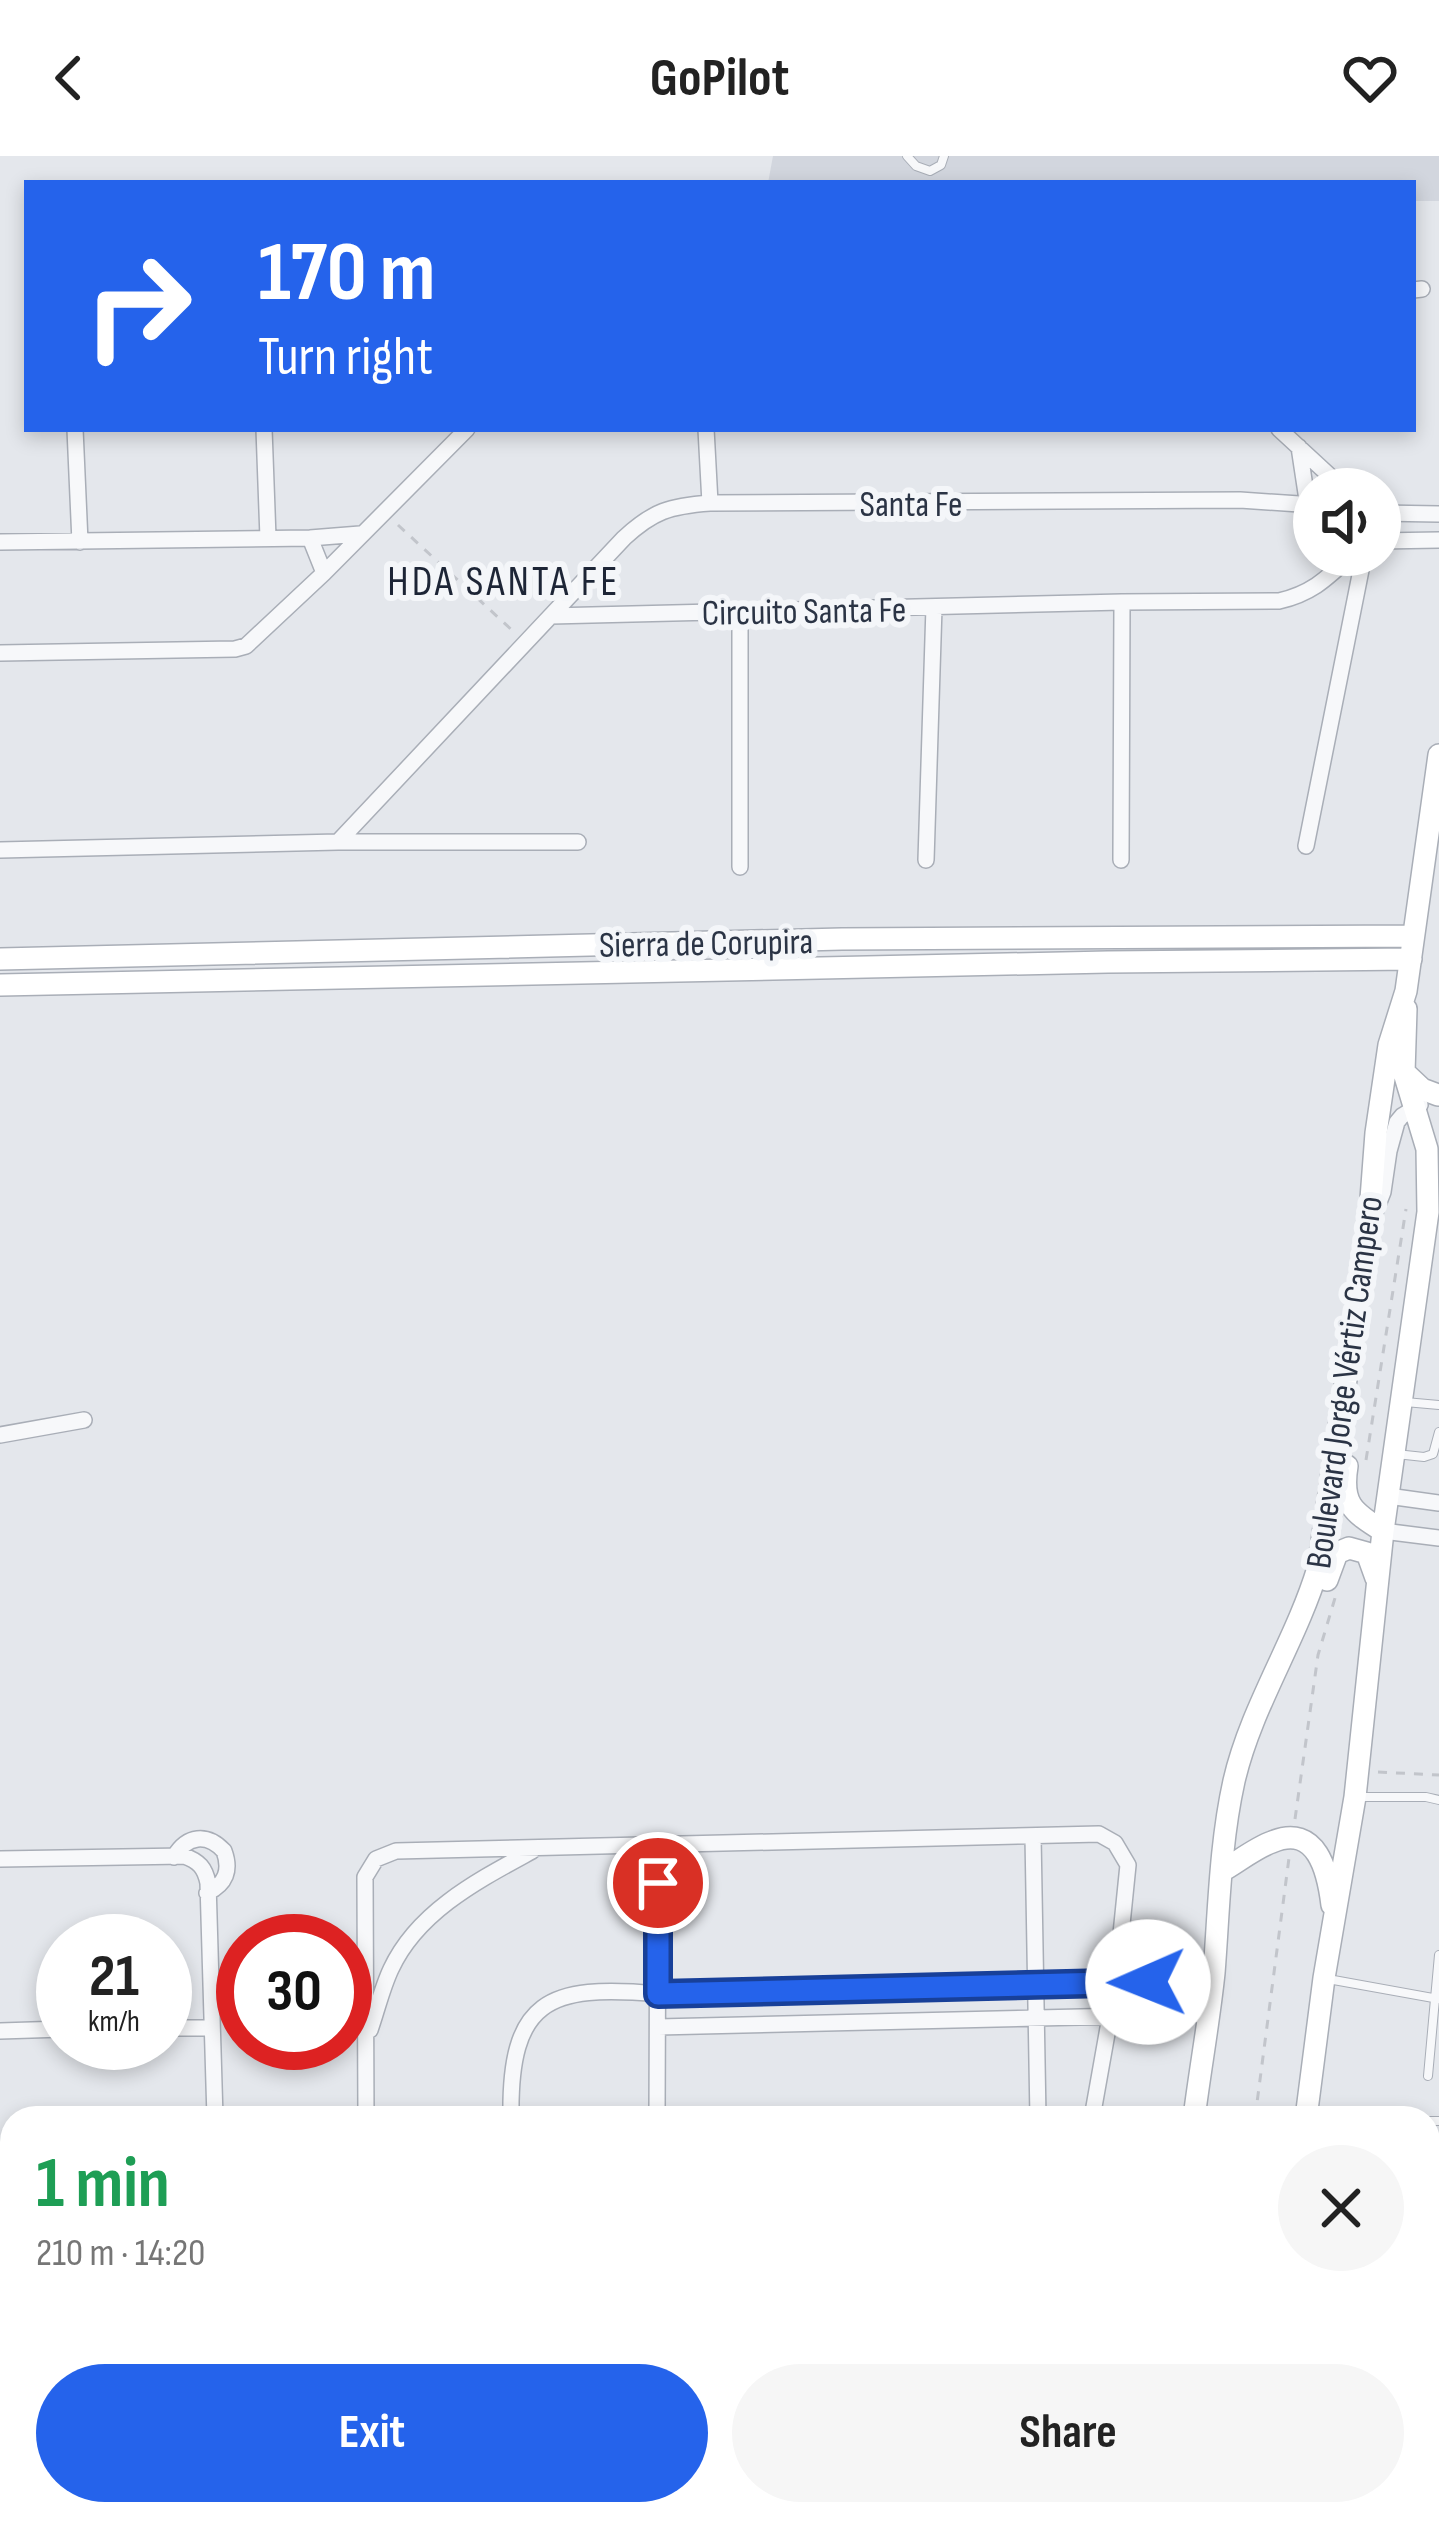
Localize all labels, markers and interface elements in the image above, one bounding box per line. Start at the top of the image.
icon: back [36,45,102,111]
icon: heart [1337,45,1403,111]
text: GoPilot [650,46,789,111]
text: 170 m [258,223,435,324]
icon: right [60,228,216,384]
text: Turn right [258,325,433,390]
map controls [1293,468,1401,576]
button: sound [1293,468,1401,576]
street label: Santa Fe [860,484,962,527]
district label: HDA SANTA FE [387,557,621,608]
street label: Circuito Santa Fe [702,589,907,636]
street label: Sierra de Corupira [599,921,813,968]
street label: Boulevard Jorge Vértiz Campero [1298,1194,1393,1571]
pin [607,1832,709,1934]
icon: arrive [625,1850,691,1916]
speed limit sign: 30 [216,1914,372,2070]
position arrow [1085,1919,1211,2045]
text: 21 [89,1941,139,2013]
text: km/h [88,2004,140,2040]
text: 1 min [36,2141,170,2228]
button: close [1278,2145,1404,2271]
text: 210 m · 14:20 [36,2230,205,2277]
button: Exit [36,2364,708,2502]
button: Share [732,2364,1404,2502]

